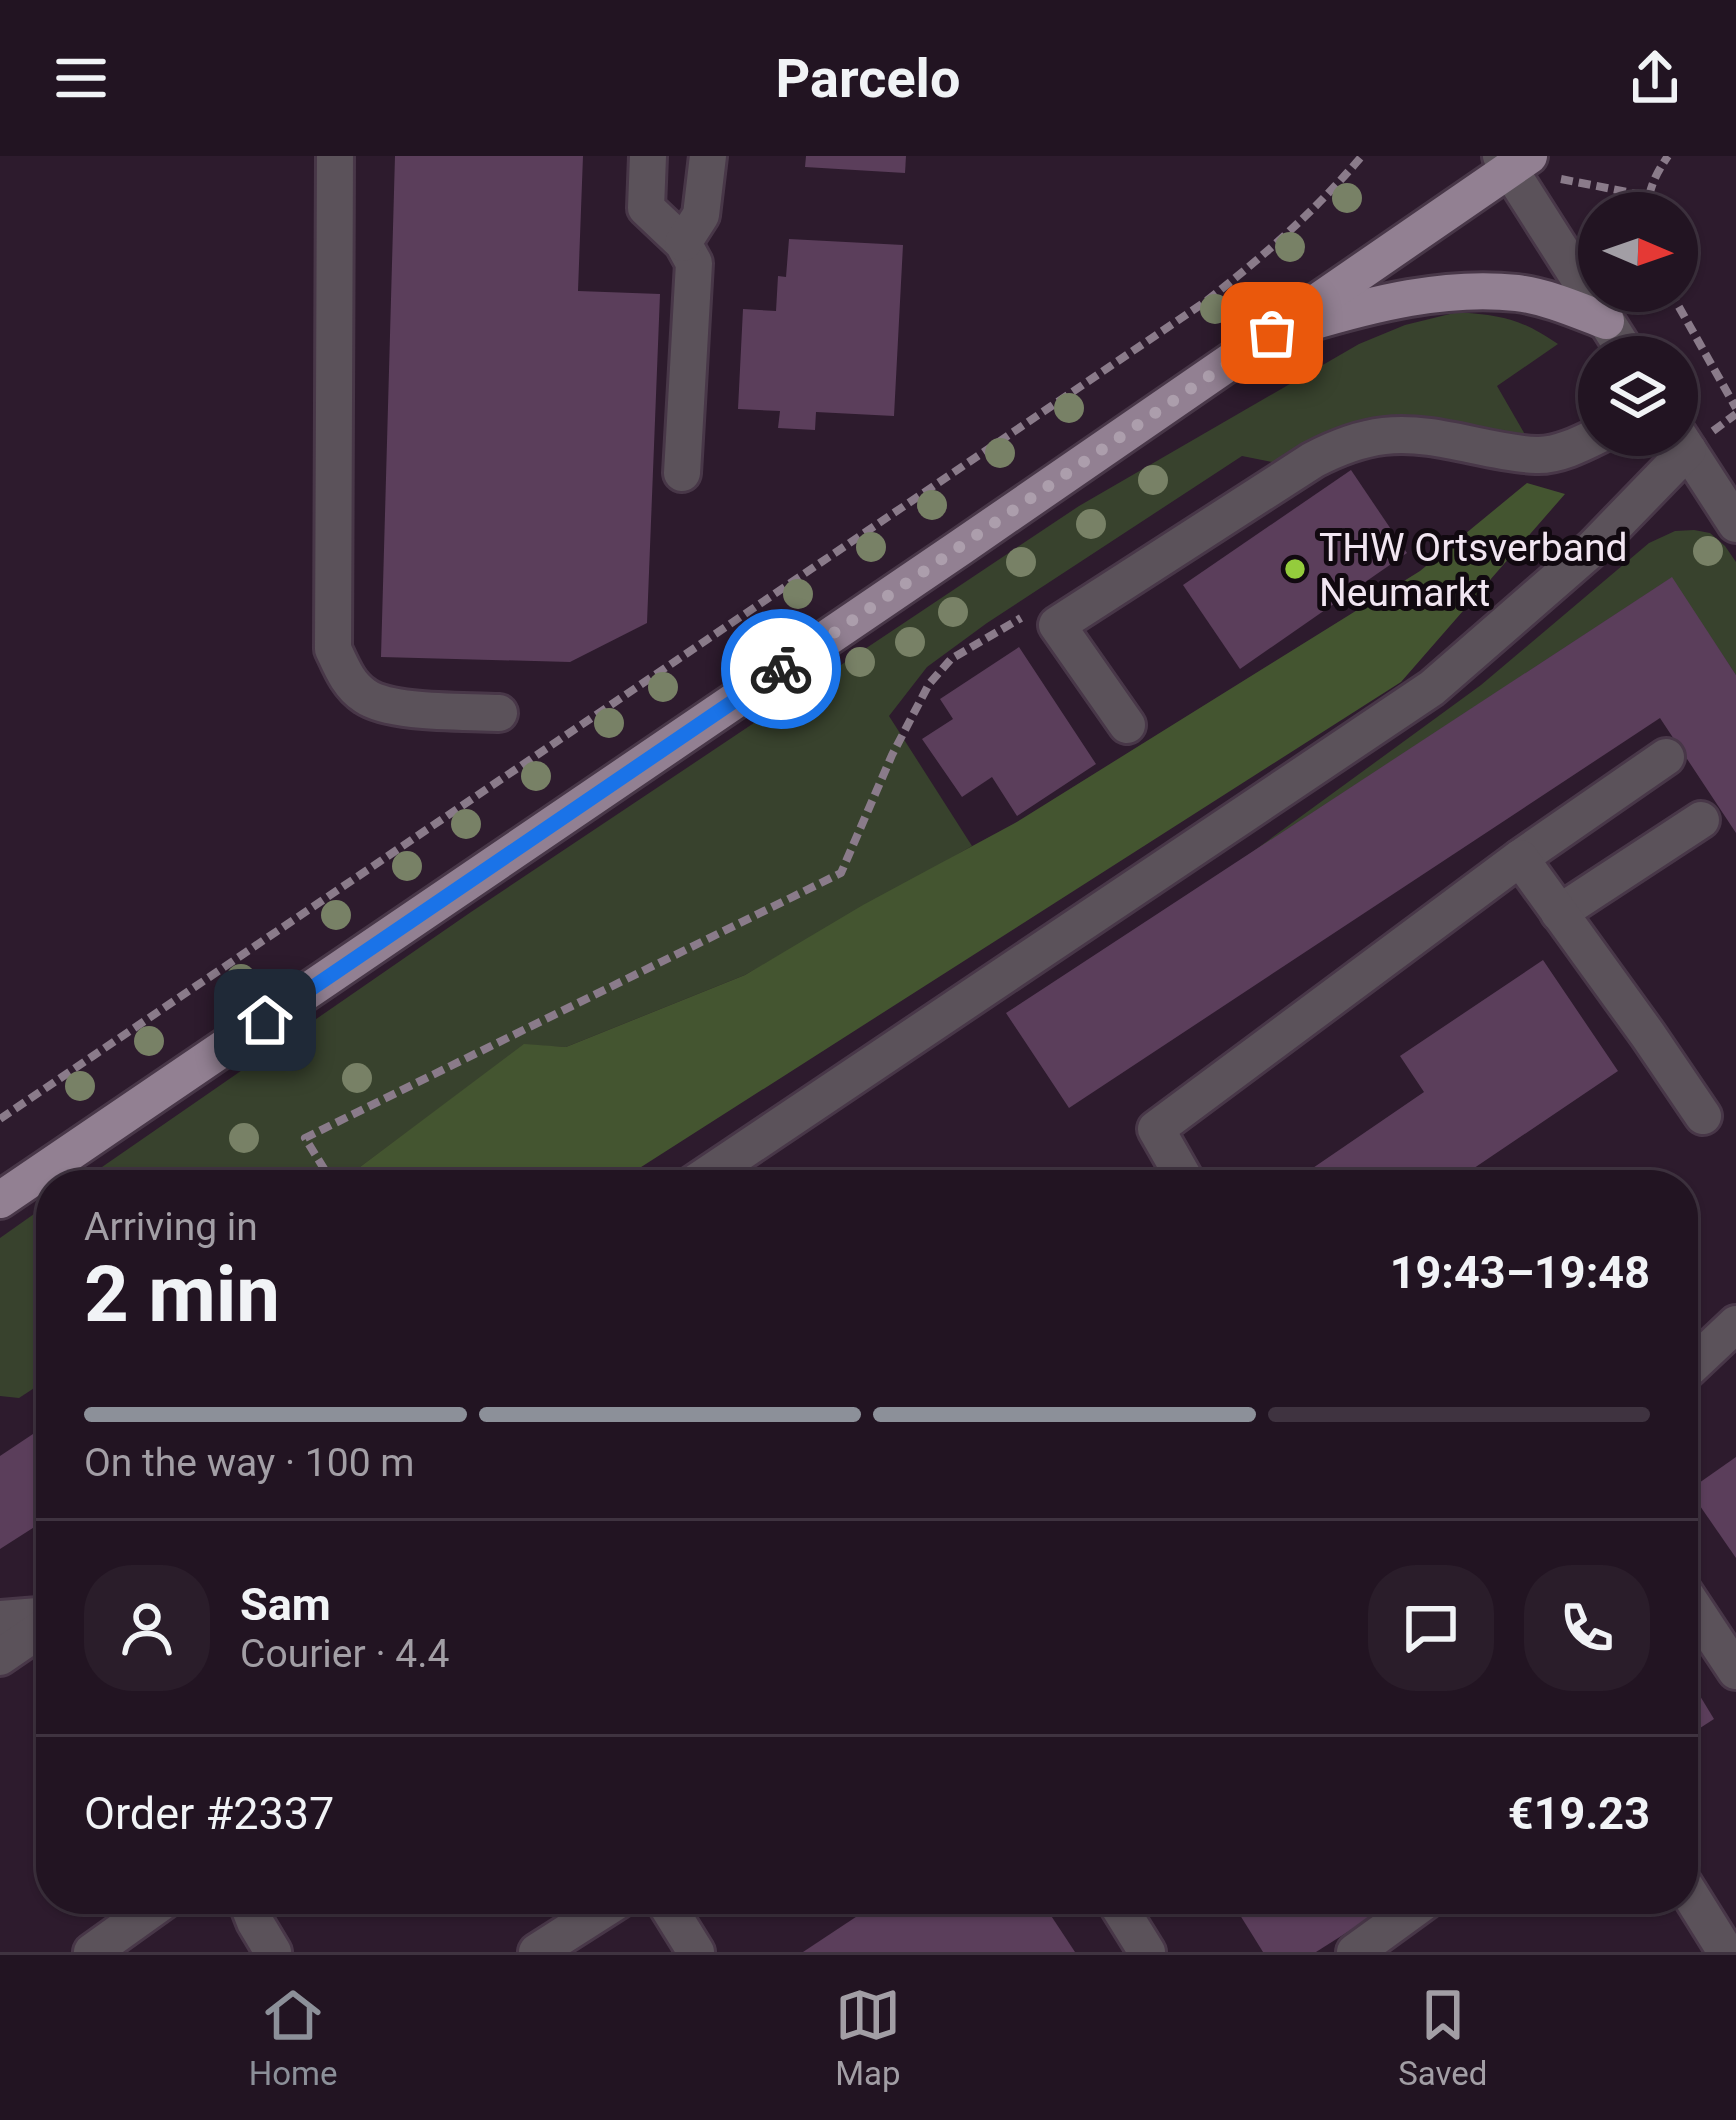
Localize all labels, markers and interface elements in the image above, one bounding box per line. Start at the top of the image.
icon: menu [48,45,114,111]
icon: share [1622,45,1688,111]
text: Parcelo [776,47,960,110]
north arrow [1578,192,1698,312]
map controls [1578,192,1698,456]
pin [1221,282,1323,384]
icon: bag [1239,300,1305,366]
button: layers [1578,336,1698,456]
place label: THW Ortsverband Neumarkt [1319,525,1627,616]
marker: THW Ortsverband Neumarkt [1282,556,1308,582]
courier [721,609,841,729]
icon: bike [748,636,814,702]
pin [214,969,316,1071]
icon: home [232,987,298,1053]
text: Arriving in [84,1204,258,1250]
text: 19:43–19:48 [1390,1246,1650,1299]
text: 2 min [84,1249,280,1340]
text: On the way · 100 m [84,1440,415,1486]
button: person [84,1565,210,1691]
button: chat [1368,1565,1494,1691]
button: phone [1524,1565,1650,1691]
text: Sam [240,1578,331,1631]
text: Courier · 4.4 [240,1631,449,1677]
text: Order #2337 [84,1787,334,1840]
text: €19.23 [1508,1787,1650,1840]
tab: Home [249,1982,337,2093]
tab: Map [835,1982,901,2093]
tab: Saved [1398,1982,1487,2093]

